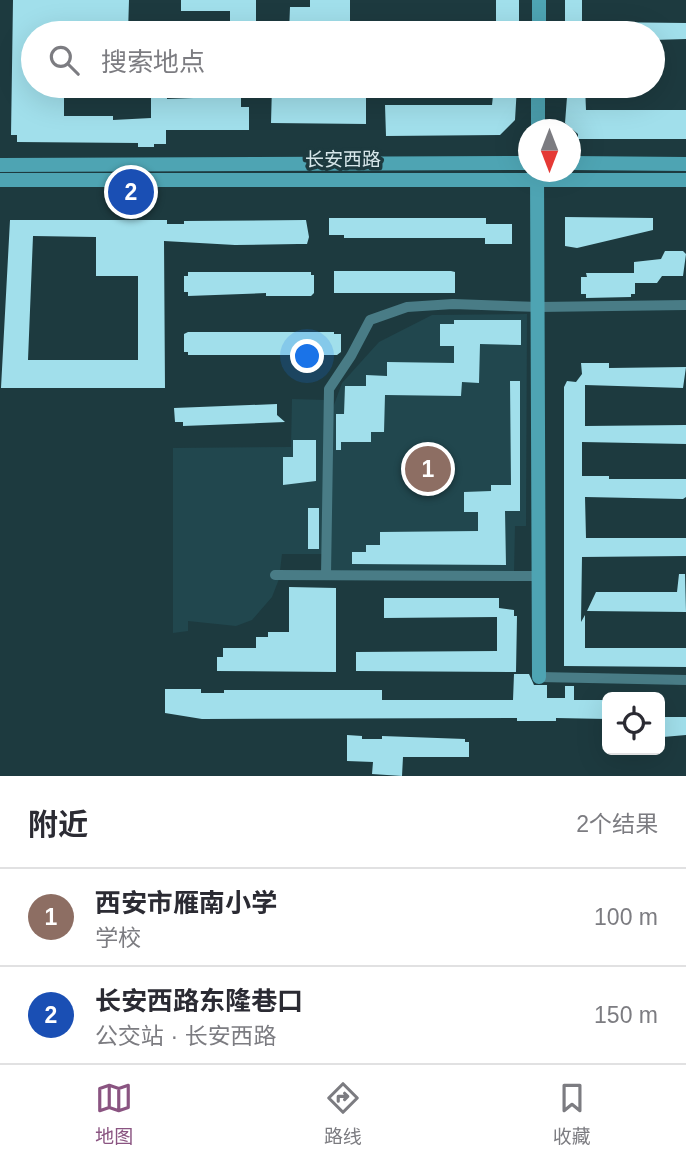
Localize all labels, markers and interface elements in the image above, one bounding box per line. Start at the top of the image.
search box [21,21,665,98]
icon: search [45,41,83,79]
text: 搜索地点 [101,47,205,77]
north arrow [518,119,581,182]
street label: 长安西路 [305,149,381,170]
pin: 2 [108,166,154,218]
your location [290,339,324,373]
pin: 1 [405,443,451,495]
map controls [602,692,665,755]
button: locate [602,692,665,755]
text: 附近 [28,808,88,841]
text: 2个结果 [576,811,658,837]
text: 西安市雁南小学 [95,888,277,918]
text: 1 [45,904,57,930]
text: 100 m [594,904,658,930]
text: 学校 [95,925,141,951]
text: 长安西路东隆巷口 [95,986,303,1016]
text: 2 [45,1002,57,1028]
text: 150 m [594,1002,658,1028]
text: 公交站 · 长安西路 [95,1023,276,1049]
tab: 地图 [95,1079,133,1148]
tab: 路线 [324,1079,362,1148]
tab: 收藏 [553,1079,591,1148]

